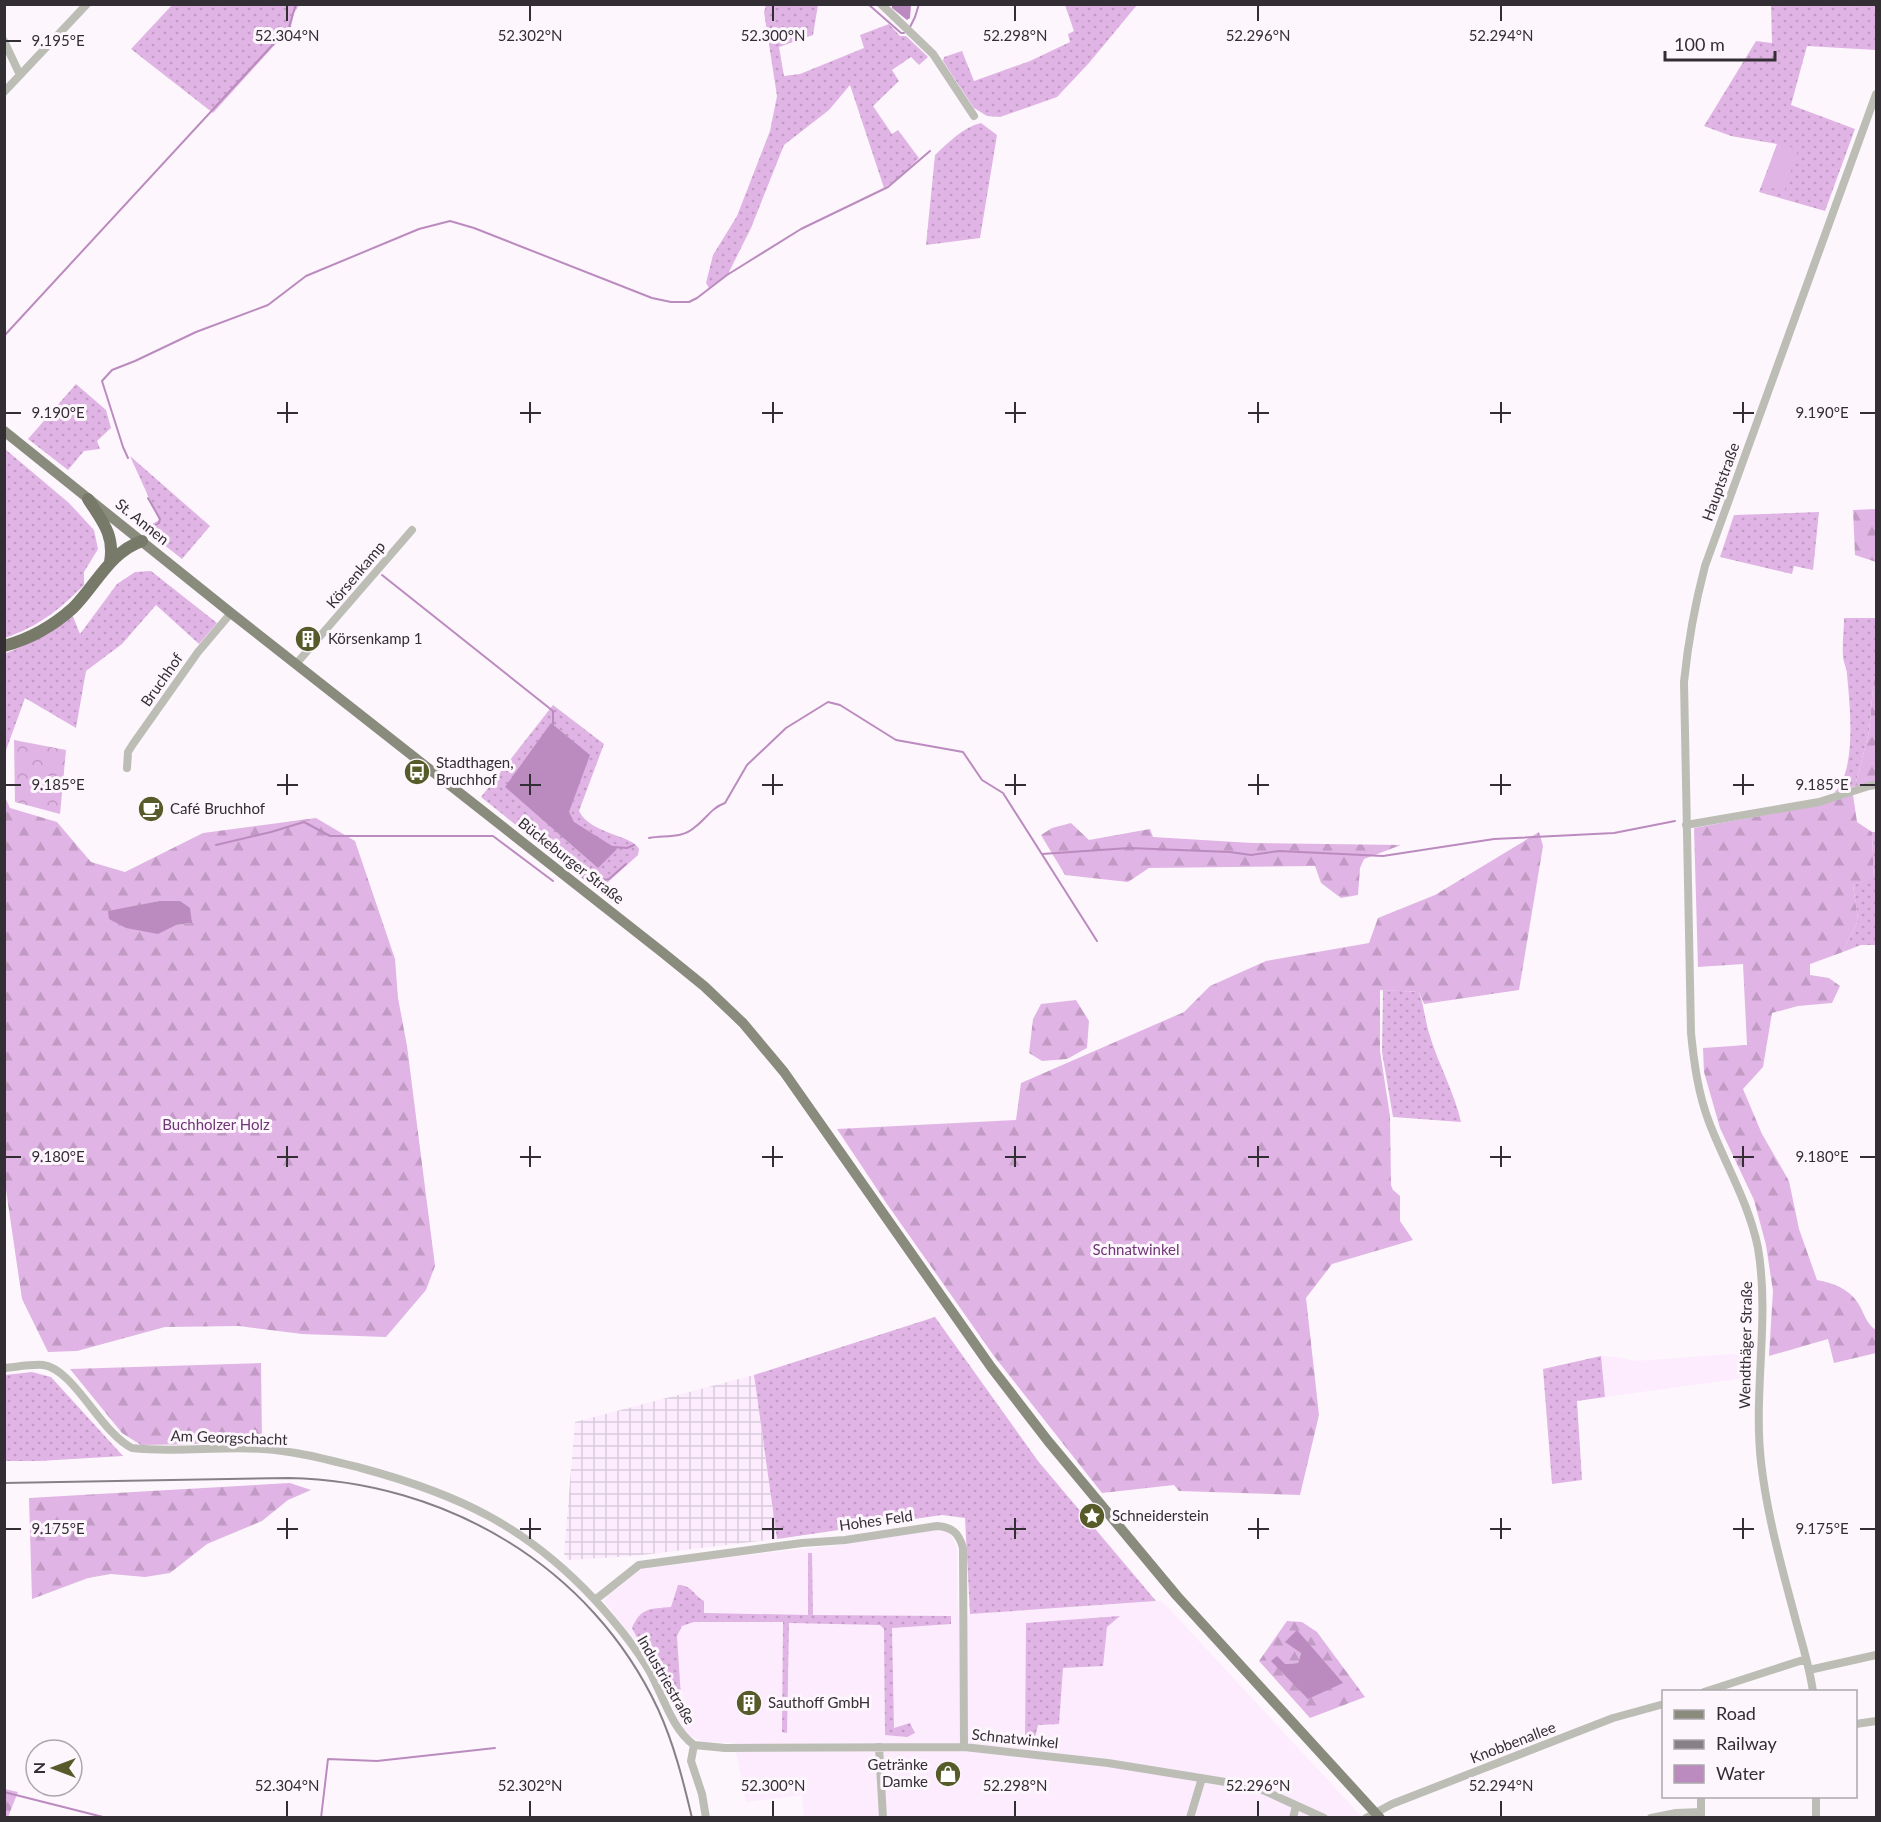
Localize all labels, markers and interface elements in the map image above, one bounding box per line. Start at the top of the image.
scale bar [1665,24,1774,62]
text: 52.304°N [255,26,319,44]
text: 52.302°N [498,26,562,44]
text: 52.300°N [741,26,805,44]
text: 52.298°N [983,26,1047,44]
text: 52.296°N [1226,26,1290,44]
text: 52.294°N [1469,26,1533,44]
text: 9.195°E [31,31,85,49]
text: 100 m [1674,33,1725,55]
text: 9.190°E [31,403,85,421]
text: 9.190°E [1795,403,1849,421]
street label: Hauptstraße [1698,440,1743,523]
street label: St. Annen [112,494,173,548]
street label: Körsenkamp [322,537,388,612]
building icon: Körsenkamp 1 [293,624,323,654]
place label: Körsenkamp 1 [328,629,422,647]
street label: Bruchhof [136,649,186,710]
place label: Stadthagen, Bruchhof [436,753,514,788]
bus stop icon: Stadthagen, Bruchhof [402,757,432,787]
text: 9.185°E [31,775,85,793]
text: 9.185°E [1795,775,1849,793]
cafe icon: Café Bruchhof [136,794,166,824]
place label: Café Bruchhof [170,799,266,817]
street label: Bückeburger Straße [515,813,628,907]
park label: Buchholzer Holz [162,1115,270,1133]
text: 9.180°E [31,1147,85,1165]
text: 9.180°E [1795,1147,1849,1165]
park label: Schnatwinkel [1092,1240,1180,1258]
street label: Wendthäger Straße [1735,1281,1755,1409]
street label: Am Georgschacht [170,1426,288,1448]
place icon: Schneiderstein [1077,1501,1107,1531]
street label: Hohes Feld [838,1506,914,1534]
place label: Schneiderstein [1112,1506,1209,1524]
text: 9.175°E [31,1519,85,1537]
text: 9.175°E [1795,1519,1849,1537]
street label: Industriestraße [634,1632,700,1727]
building icon: Sauthoff GmbH [734,1688,764,1718]
legend [1662,1690,1857,1798]
place label: Sauthoff GmbH [768,1693,870,1711]
text: Road [1716,1702,1756,1724]
street label: Knobbenallee [1467,1717,1558,1767]
street label: Schnatwinkel [971,1725,1059,1752]
text: Railway [1716,1732,1777,1754]
north arrow [24,1738,84,1798]
place label: Getränke Damke [868,1755,928,1790]
shop icon: Getränke Damke [933,1759,963,1789]
text: N [29,1762,48,1774]
text: Water [1716,1762,1765,1784]
text: 52.304°N [255,1776,319,1794]
text: 52.302°N [498,1776,562,1794]
text: 52.300°N [741,1776,805,1794]
text: 52.298°N [983,1776,1047,1794]
text: 52.296°N [1226,1776,1290,1794]
text: 52.294°N [1469,1776,1533,1794]

